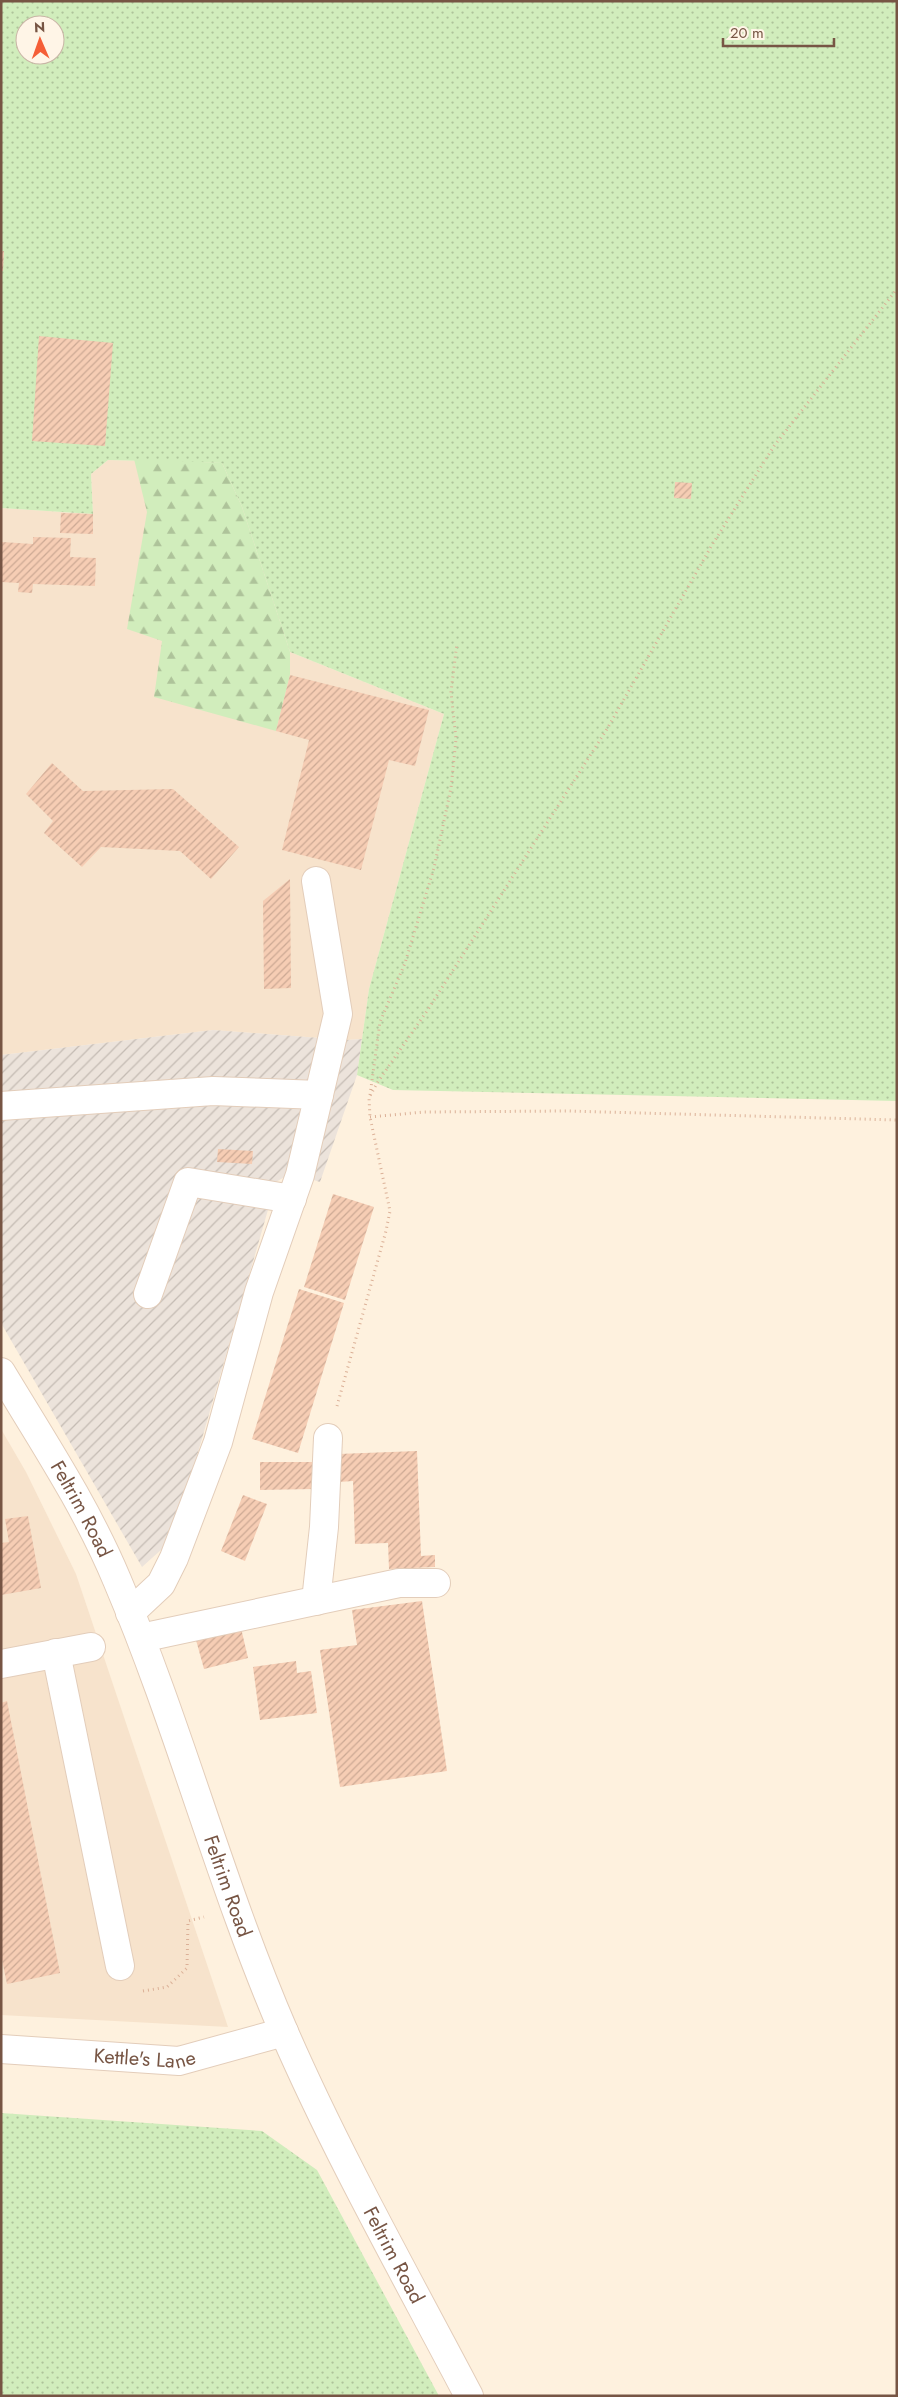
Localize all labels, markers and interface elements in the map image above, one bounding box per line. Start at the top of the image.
north arrow [15,15,65,65]
scale bar [723,15,834,47]
text: N [34,17,45,37]
text: 20 m [730,22,764,44]
street label: Feltrim Road [44,1455,119,1562]
street label: Feltrim Road [197,1831,259,1941]
street label: Kettle's Lane [93,2041,199,2076]
street label: Feltrim Road [356,2201,432,2309]

